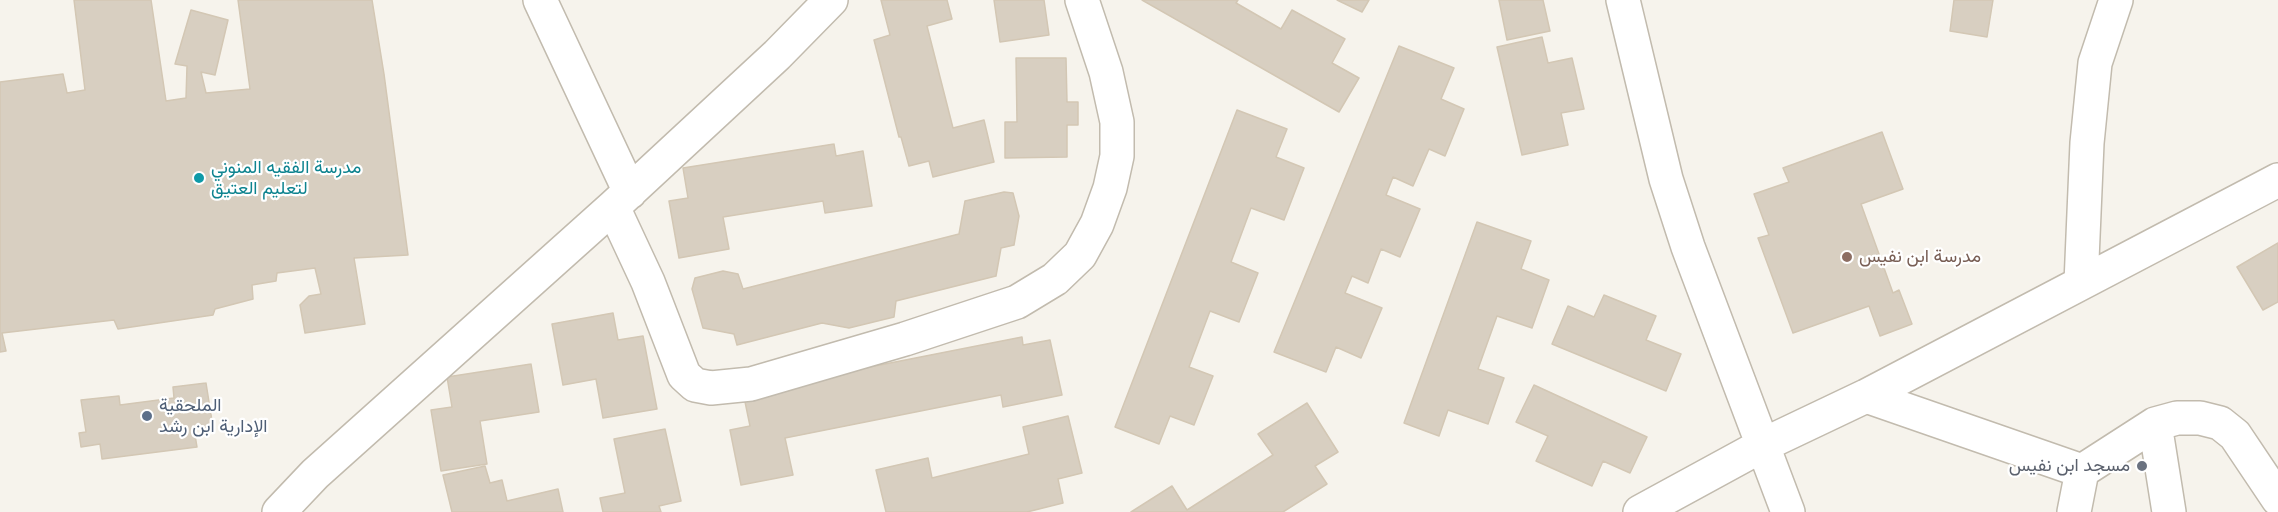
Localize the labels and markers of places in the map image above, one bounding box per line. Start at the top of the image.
place label: مدرسة الفقيه المنوني لتعليم العتيق [211,157,361,200]
marker: مدرسة الفقيه المنوني لتعليم العتيق [192,171,206,185]
place label: مدرسة ابن نفيس [1859,246,1981,268]
marker: مدرسة ابن نفيس [1840,250,1854,264]
place label: الملحقية الإدارية ابن رشد [159,395,268,438]
marker: الملحقية الإدارية ابن رشد [140,409,154,423]
place label: مسجد ابن نفيس [2009,455,2130,477]
marker: مسجد ابن نفيس [2135,459,2149,473]

